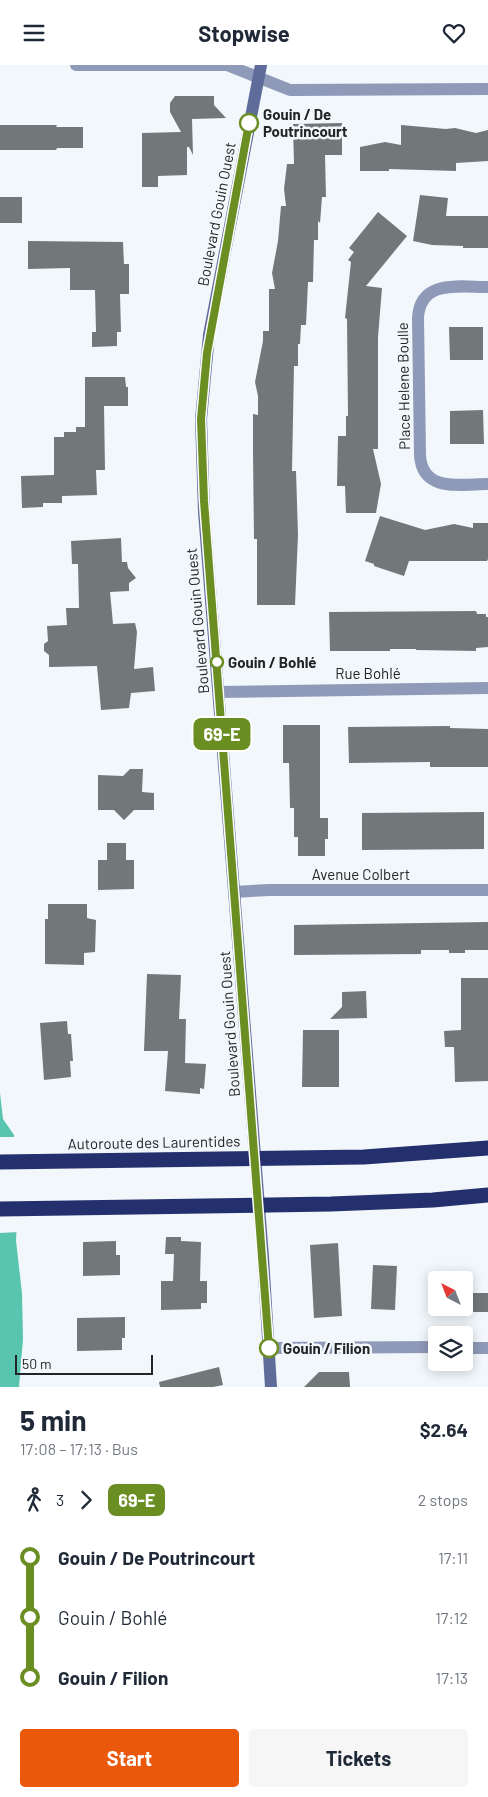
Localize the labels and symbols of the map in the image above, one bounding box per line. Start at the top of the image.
place label: Gouin / De Poutrincourt [263,105,348,140]
marker: Gouin / De Poutrincourt [239,113,259,133]
street label: Boulevard Gouin Ouest [193,140,239,288]
street label: Place Helene Boulle [393,322,413,450]
street label: Boulevard Gouin Ouest [182,547,212,695]
place label: Gouin / Bohlé [228,653,317,671]
marker: Gouin / Bohlé [210,655,224,669]
street label: Rue Bohlé [335,664,401,682]
line badge: 69-E [187,718,257,750]
street label: Avenue Colbert [312,865,410,883]
street label: Boulevard Gouin Ouest [215,950,243,1098]
street label: Autoroute des Laurentides [67,1131,241,1153]
north arrow [428,1271,472,1316]
marker: Gouin / Filion [259,1338,279,1358]
place label: Gouin / Filion [283,1339,370,1357]
scale bar [15,1352,152,1375]

